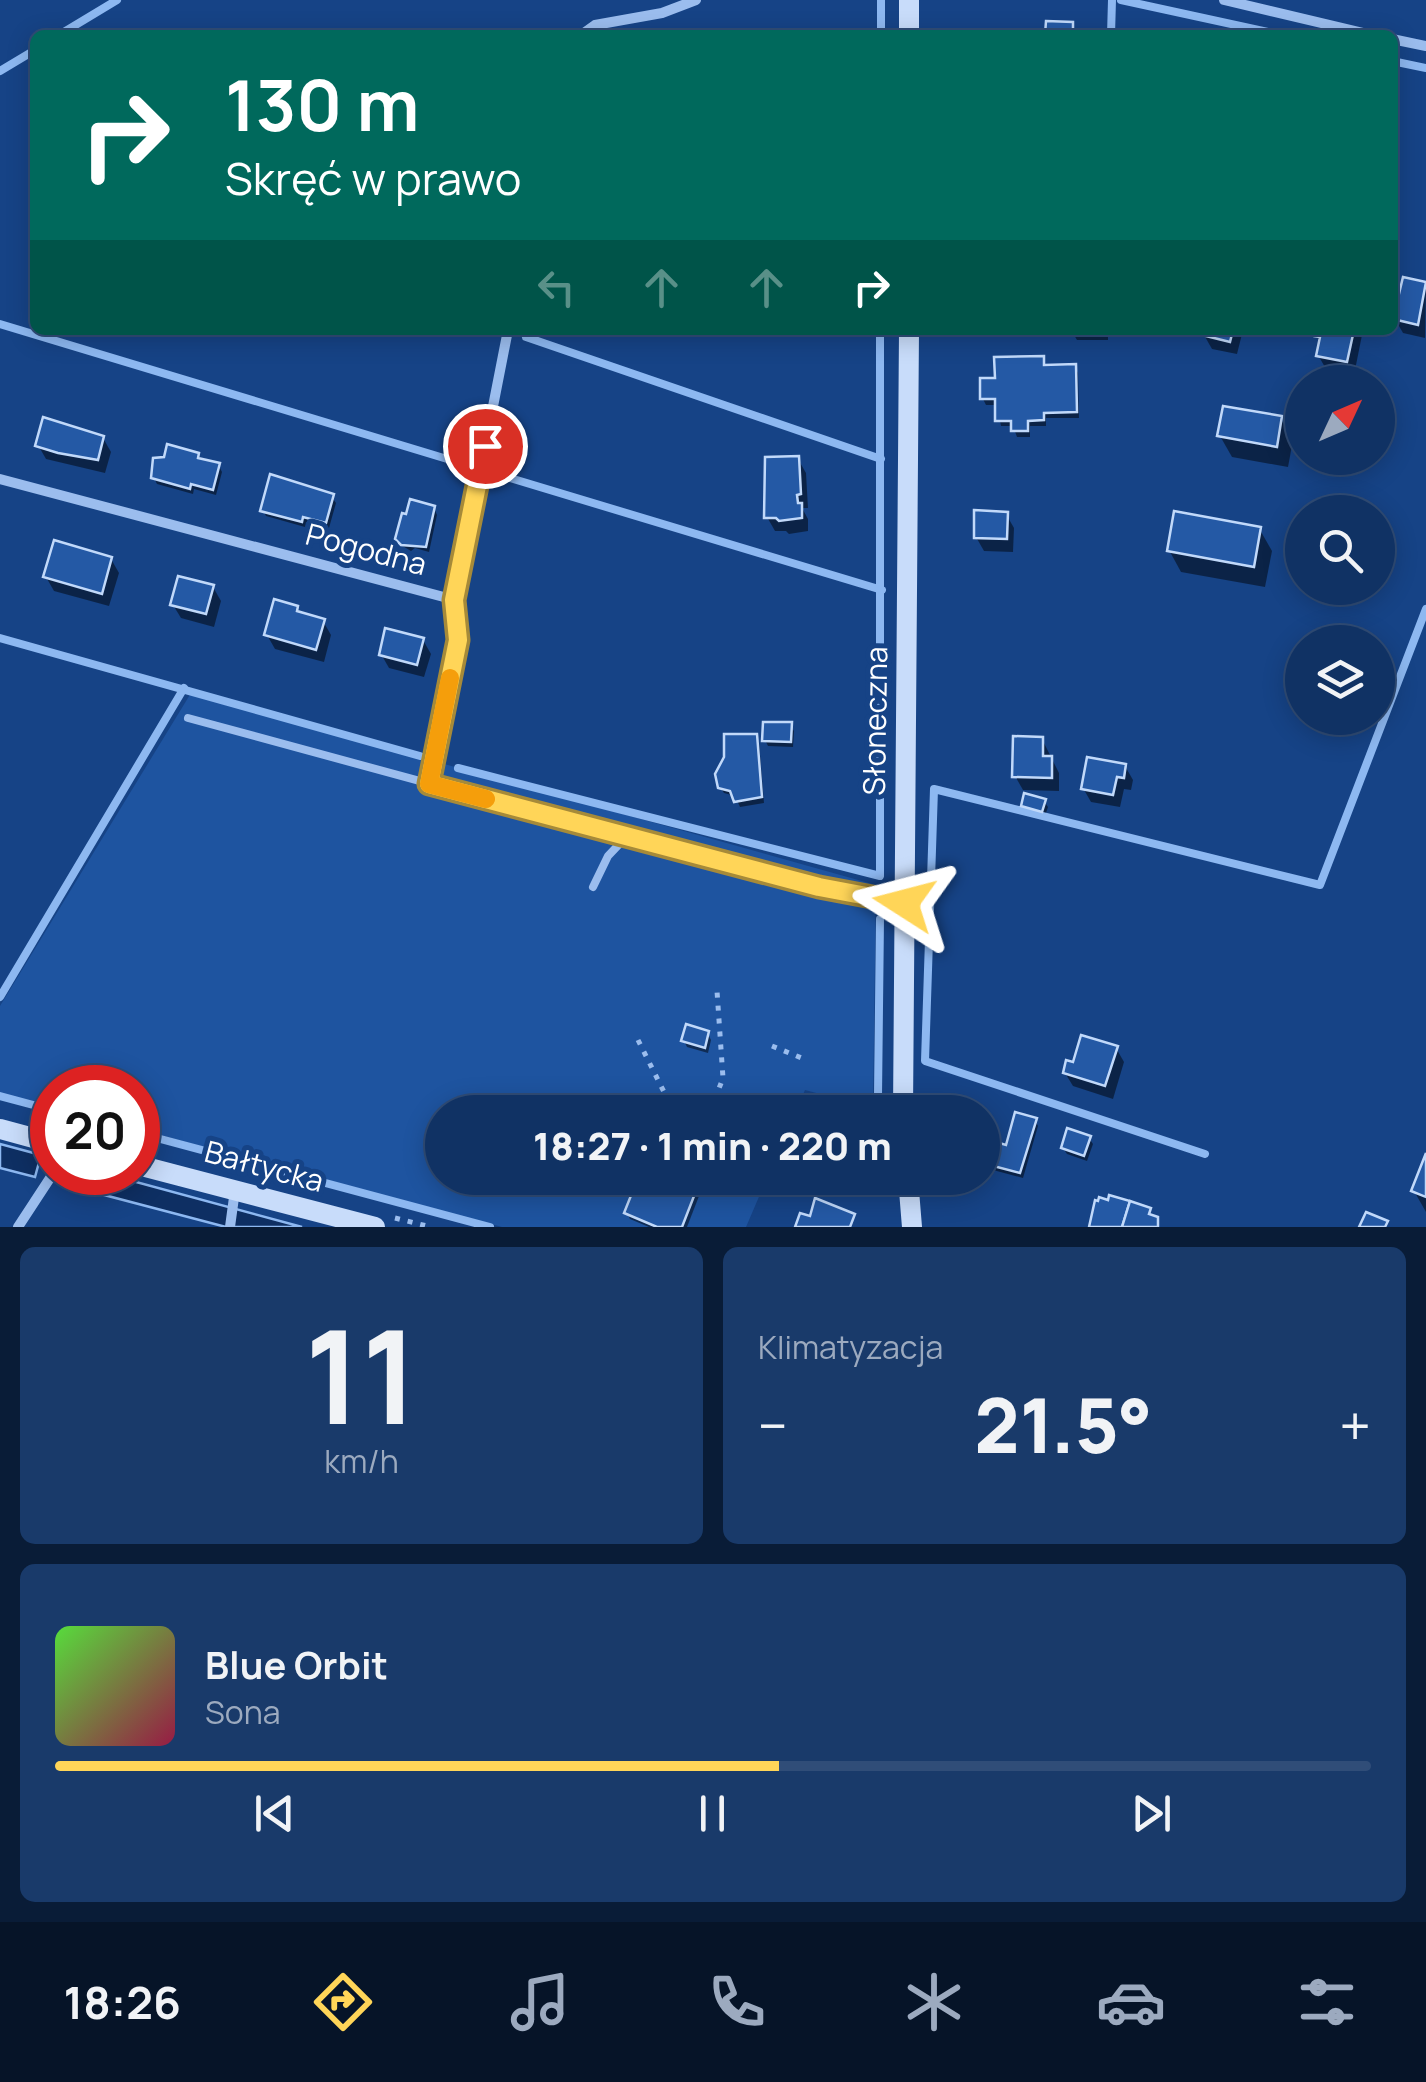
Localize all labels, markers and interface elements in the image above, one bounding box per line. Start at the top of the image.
text: 130 m [225,56,419,152]
icon: right [60,70,190,200]
text: Skręć w prawo [225,147,521,209]
icon: left [529,260,584,315]
icon: ahead [634,260,689,315]
icon: ahead [739,260,794,315]
icon: right [844,260,899,315]
north arrow [1285,365,1395,475]
map controls [1285,365,1395,735]
pin [443,404,528,489]
icon: arrive [458,419,513,474]
button: search [1285,495,1395,605]
street label: Pogodna [301,513,431,584]
button: layers [1285,625,1395,735]
street label: Słoneczna [853,646,896,796]
position arrow [852,851,956,955]
speed limit sign: 20 [30,1065,160,1195]
text: 18:27 · 1 min · 220 m [533,1119,892,1171]
street label: Bałtycka [201,1130,328,1201]
text: 11 [305,1285,418,1463]
text: Klimatyzacja [758,1325,943,1369]
text: 21.5° [974,1373,1153,1476]
text: − [758,1387,788,1463]
text: + [1339,1387,1371,1463]
text: km/h [324,1439,399,1483]
text: Blue Orbit [205,1638,388,1690]
text: Sona [205,1690,280,1734]
icon: previous [247,1786,302,1841]
icon: pause [685,1786,740,1841]
icon: next [1124,1786,1179,1841]
icon: directions [308,1967,378,2037]
icon: music [505,1967,575,2037]
icon: phone [702,1967,772,2037]
icon: climate [899,1967,969,2037]
icon: car [1096,1967,1166,2037]
icon: filters [1292,1967,1362,2037]
text: 18:26 [63,1971,181,2033]

